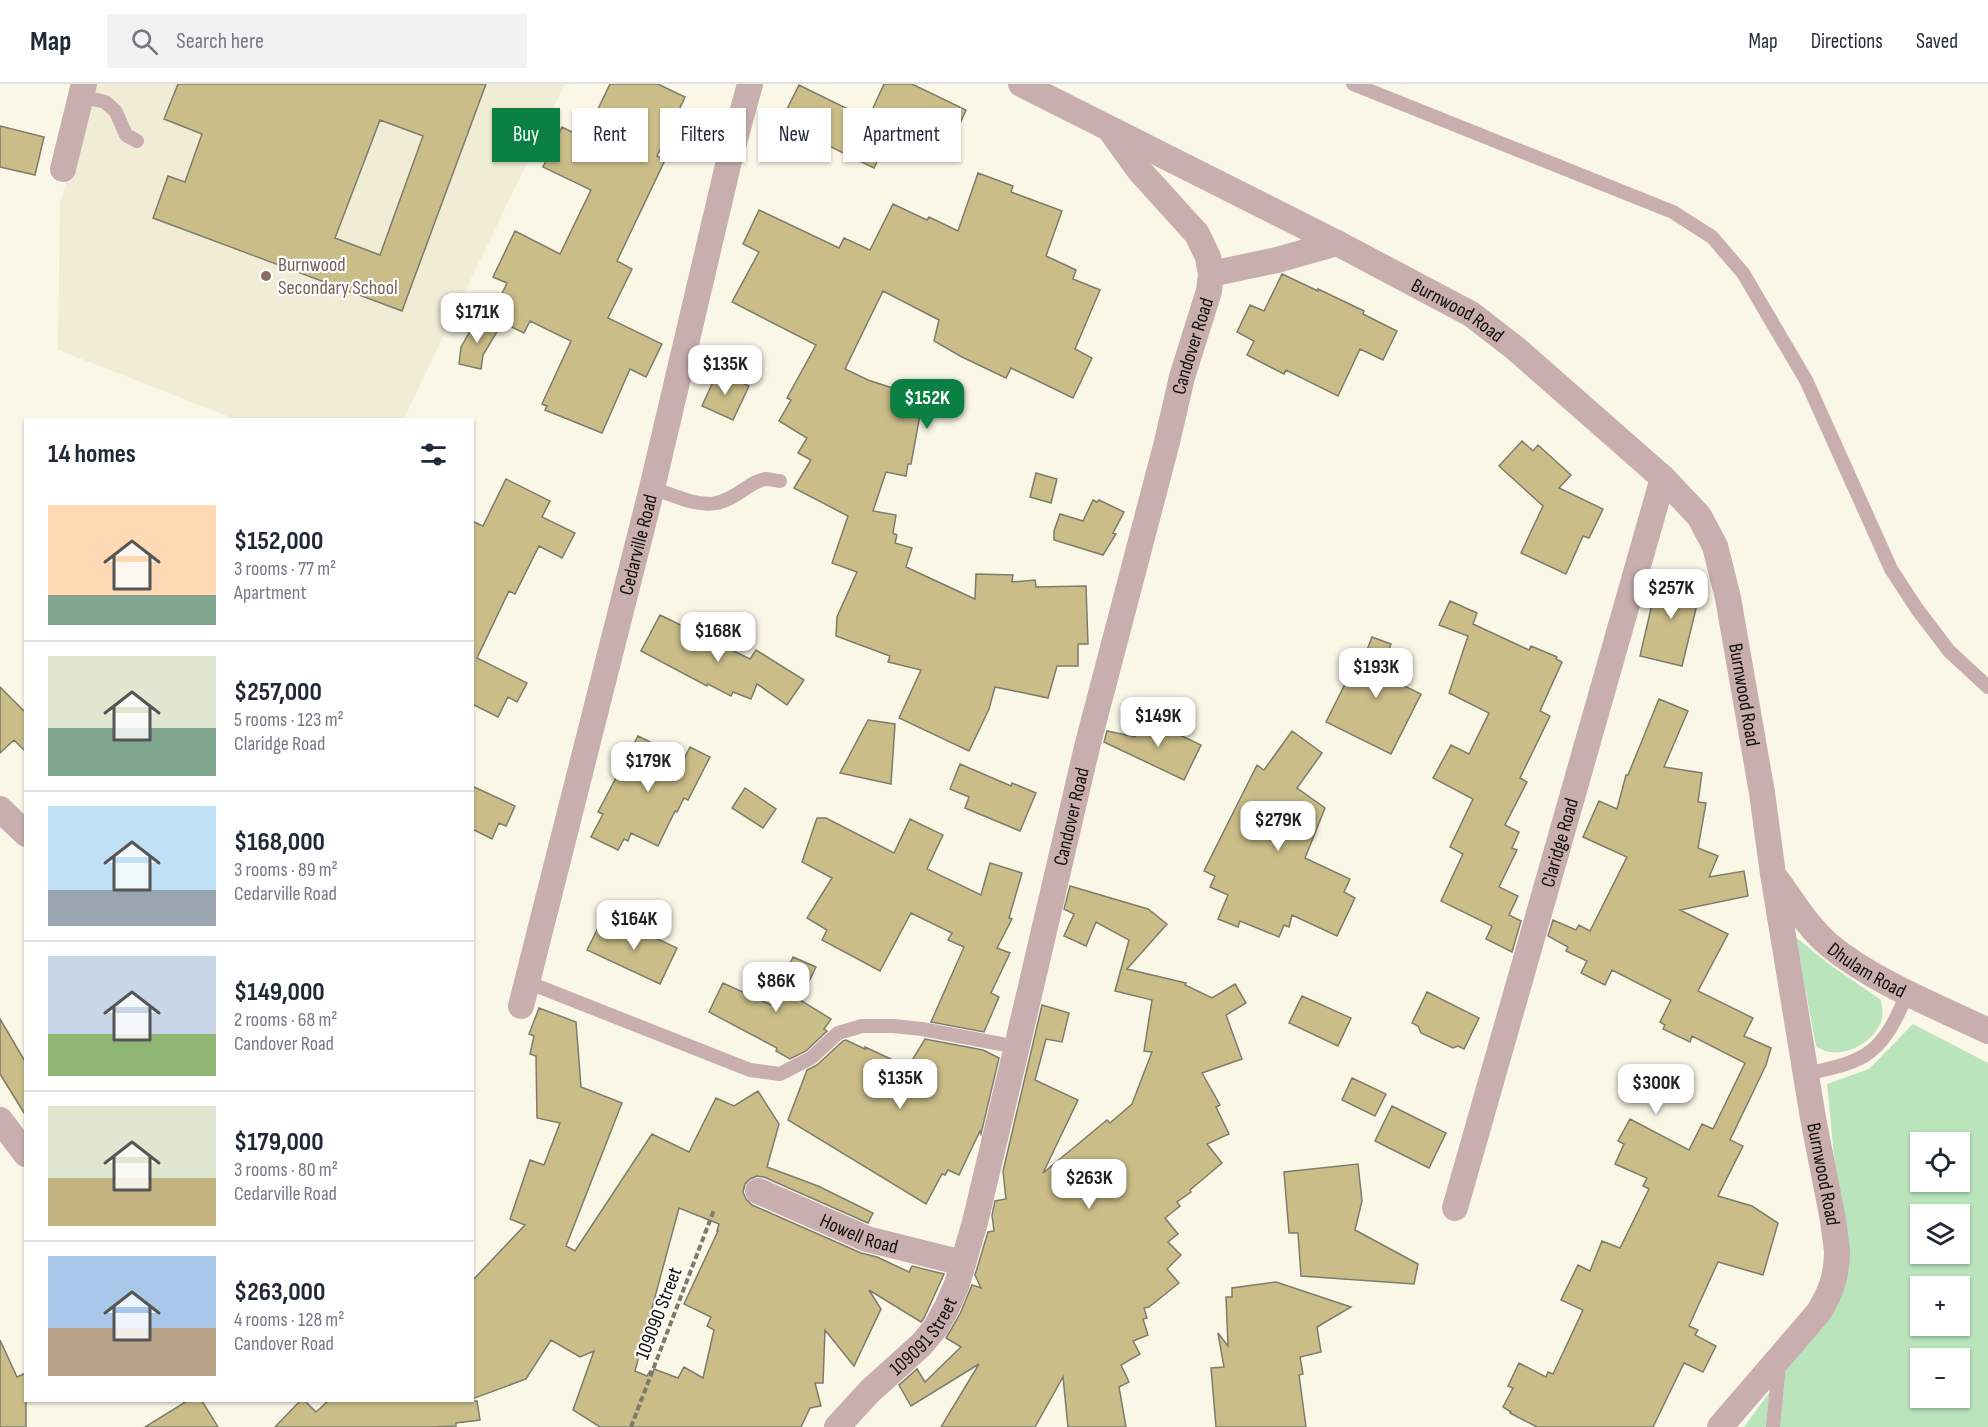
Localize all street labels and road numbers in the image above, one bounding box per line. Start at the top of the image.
street label: Burnwood Road [1407,274,1508,348]
street label: Candover Road [1167,295,1219,397]
street label: Cedarville Road [614,492,663,598]
street label: Burnwood Road [1723,641,1765,748]
street label: Candover Road [1049,765,1095,868]
street label: Claridge Road [1536,796,1584,890]
street label: Dhulam Road [1822,937,1910,1004]
street label: Burnwood Road [1801,1121,1845,1227]
street label: Howell Road [816,1209,900,1259]
street label: 109090 Street [630,1264,687,1363]
street label: 109091 Street [885,1294,963,1381]

